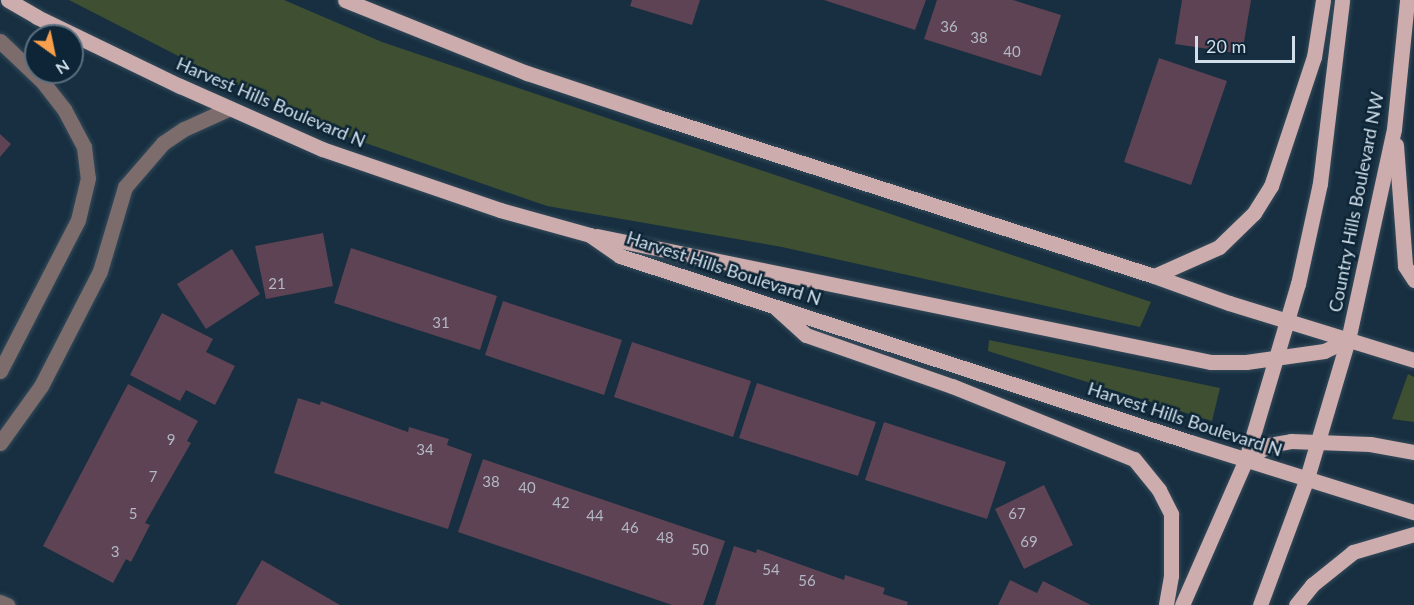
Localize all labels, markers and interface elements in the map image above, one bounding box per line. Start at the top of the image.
house number: 36 [940,18,958,36]
north arrow [24,24,84,84]
scale bar [1198,24,1298,62]
house number: 38 [970,29,988,47]
text: 20 m [1206,35,1246,57]
house number: 40 [1003,43,1021,61]
street label: Harvest Hills Boulevard N [173,52,369,152]
text: N [53,57,73,79]
street label: Country Hills Boulevard NW [1324,90,1388,314]
street label: Harvest Hills Boulevard N [624,226,824,310]
house number: 21 [268,275,286,293]
house number: 31 [432,314,450,332]
street label: Harvest Hills Boulevard N [1085,377,1285,461]
house number: 9 [167,431,175,449]
house number: 34 [416,441,434,459]
house number: 7 [149,468,157,486]
house number: 38 [482,473,500,491]
house number: 40 [518,479,536,497]
house number: 42 [552,494,570,512]
house number: 5 [129,505,137,523]
house number: 67 [1008,505,1026,523]
house number: 44 [586,507,604,525]
house number: 46 [621,519,639,537]
house number: 48 [656,529,674,547]
house number: 69 [1020,533,1038,551]
house number: 50 [691,541,709,559]
house number: 3 [111,543,119,561]
house number: 54 [762,561,780,579]
house number: 56 [798,572,816,590]

